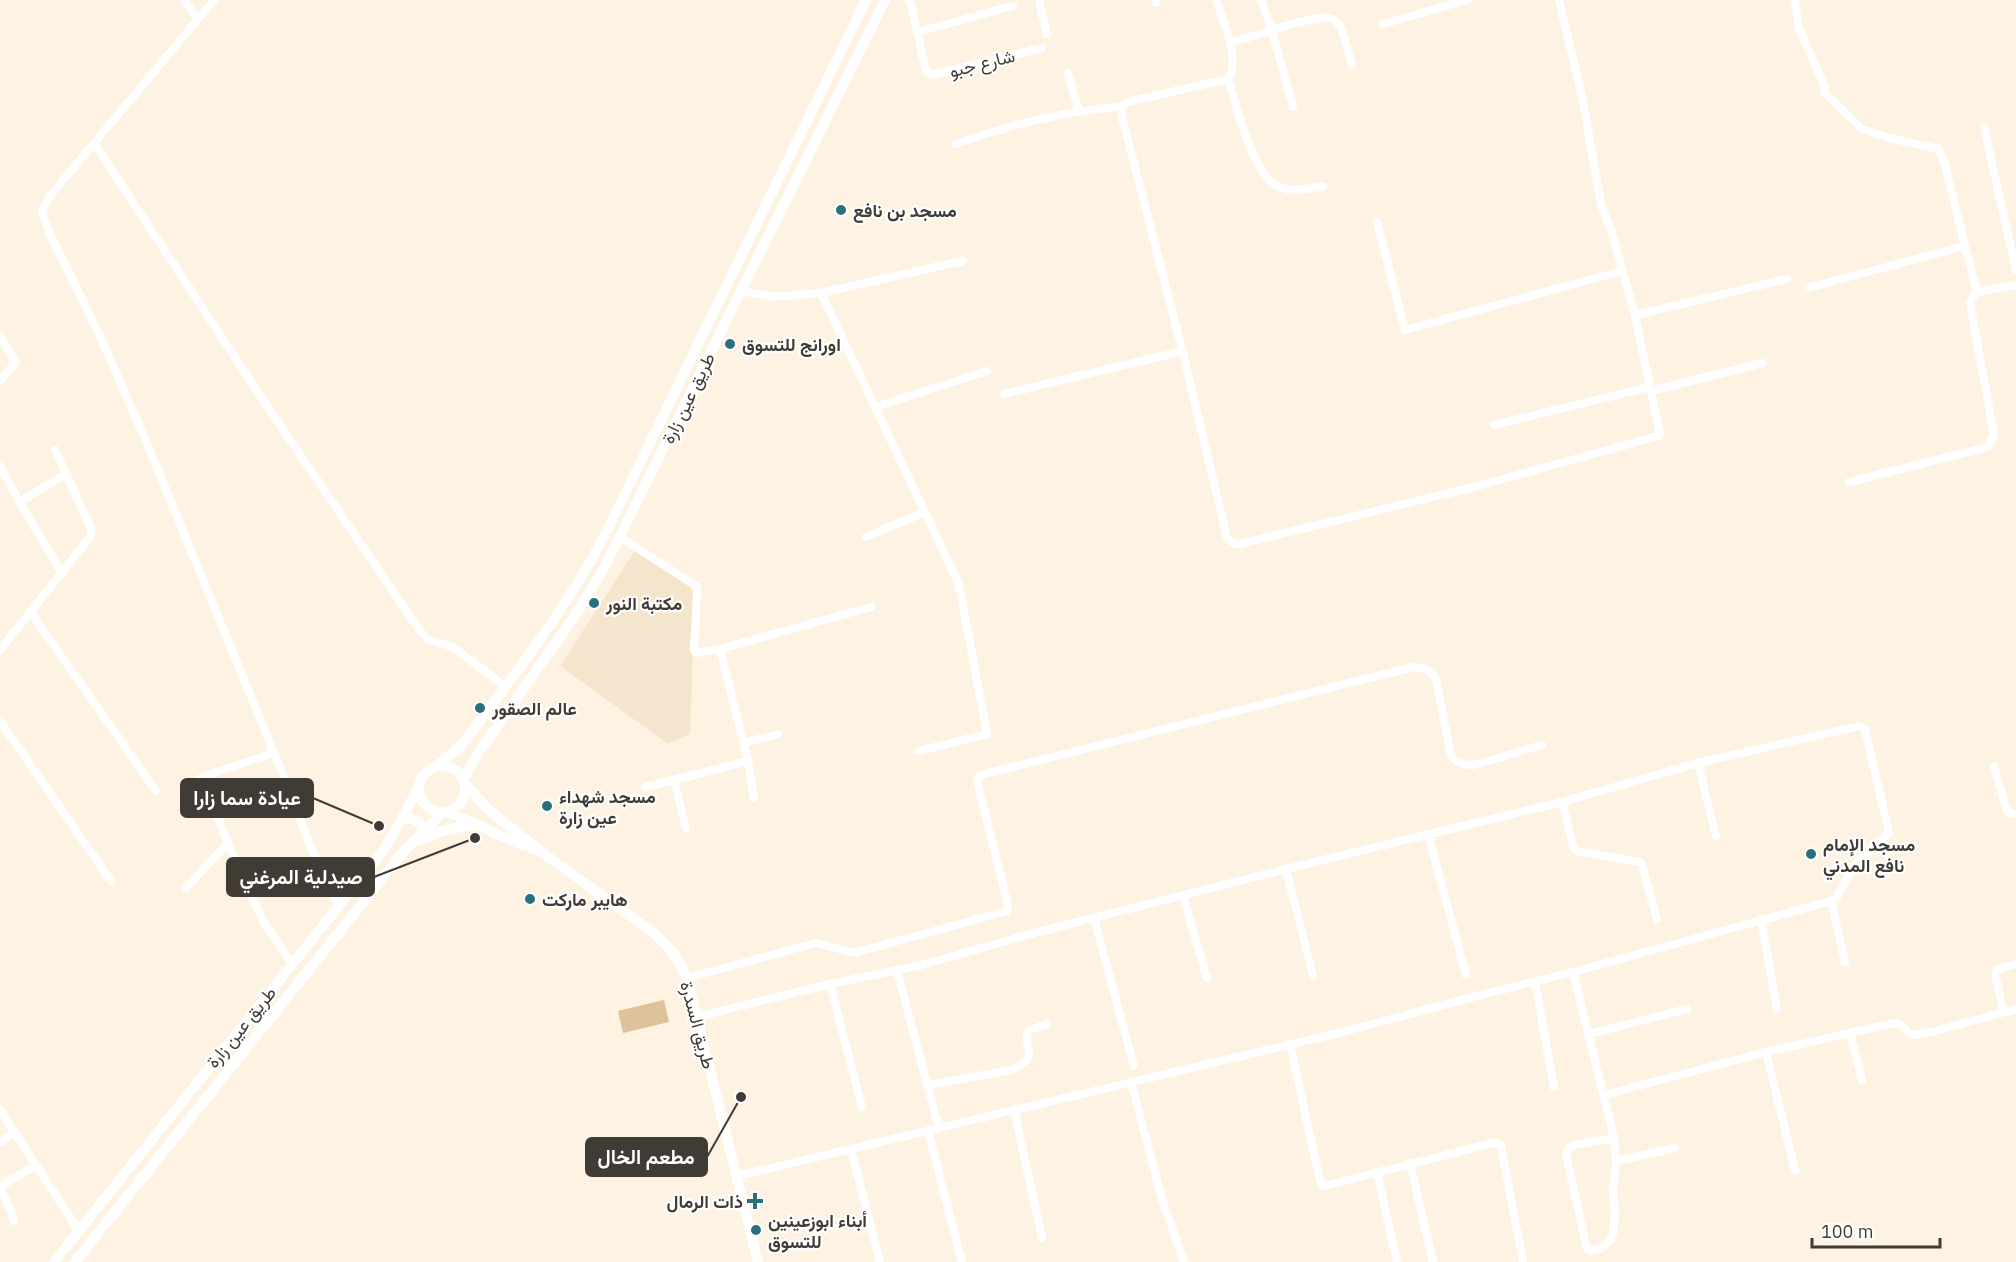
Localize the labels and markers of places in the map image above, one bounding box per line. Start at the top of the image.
place label: مسجد بن نافع [853,199,957,223]
marker: مسجد بن نافع [834,203,848,217]
place label: اورانج للتسوق [742,333,841,357]
marker: اورانج للتسوق [723,337,737,351]
place label: مكتبة النور [605,592,683,615]
marker: مكتبة النور [587,596,601,610]
place label: عالم الصقور [491,697,577,721]
marker: عالم الصقور [473,701,487,715]
callout: عيادة سما زارا [181,779,313,817]
place label: مسجد شهداء عين زارة [559,785,656,829]
marker: مسجد شهداء عين زارة [540,799,554,813]
place label: مسجد الإمام نافع المدني [1823,833,1916,881]
marker: مسجد الإمام نافع المدني [1804,847,1818,861]
callout: صيدلية المرغني [227,858,374,896]
place label: هايبر ماركت [542,888,628,911]
marker: هايبر ماركت [523,892,537,906]
callout: مطعم الخال [586,1138,707,1176]
place label: ذات الرمال [667,1190,743,1213]
marker: ذات الرمال [748,1194,762,1208]
place label: أبناء ابوزعينين للتسوق [768,1209,867,1253]
marker: أبناء ابوزعينين للتسوق [749,1223,763,1237]

